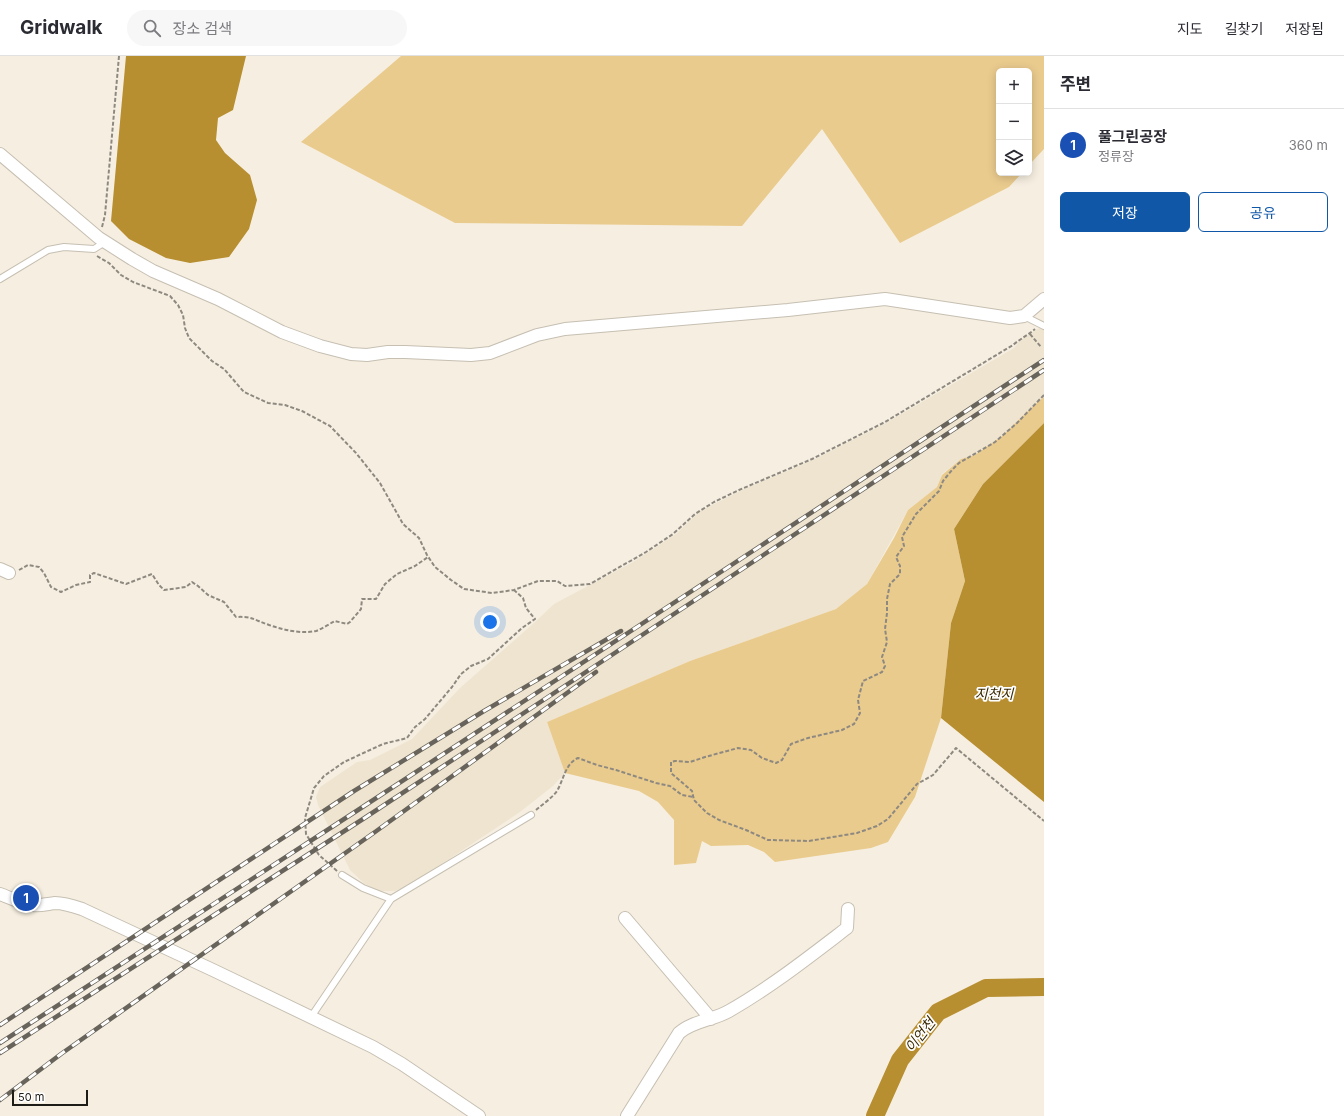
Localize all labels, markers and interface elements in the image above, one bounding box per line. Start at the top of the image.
search box [127,10,407,46]
text: Gridwalk [20,16,103,39]
icon: search [141,17,163,39]
text: 장소 검색 [173,19,232,38]
text: 지도 [1177,20,1203,37]
text: 길찾기 [1225,20,1263,37]
text: 저장됨 [1285,20,1324,37]
map controls [996,68,1032,176]
button: + [996,68,1032,104]
text: 주변 [1060,74,1091,94]
button: − [996,104,1032,140]
text: 풀그린공장 [1098,127,1167,146]
text: 1 [1070,137,1076,153]
text: 360 m [1289,137,1328,153]
button: layers [996,140,1032,176]
text: 정류장 [1098,148,1134,164]
button: 저장 [1060,192,1190,232]
button: 공유 [1198,192,1328,232]
your location [480,612,500,632]
water label: 지천지 [975,685,1014,702]
pin: 1 [13,883,39,913]
water label: 이언천 [901,1013,939,1055]
scale bar [12,1088,88,1107]
text: 50 m [18,1090,44,1104]

